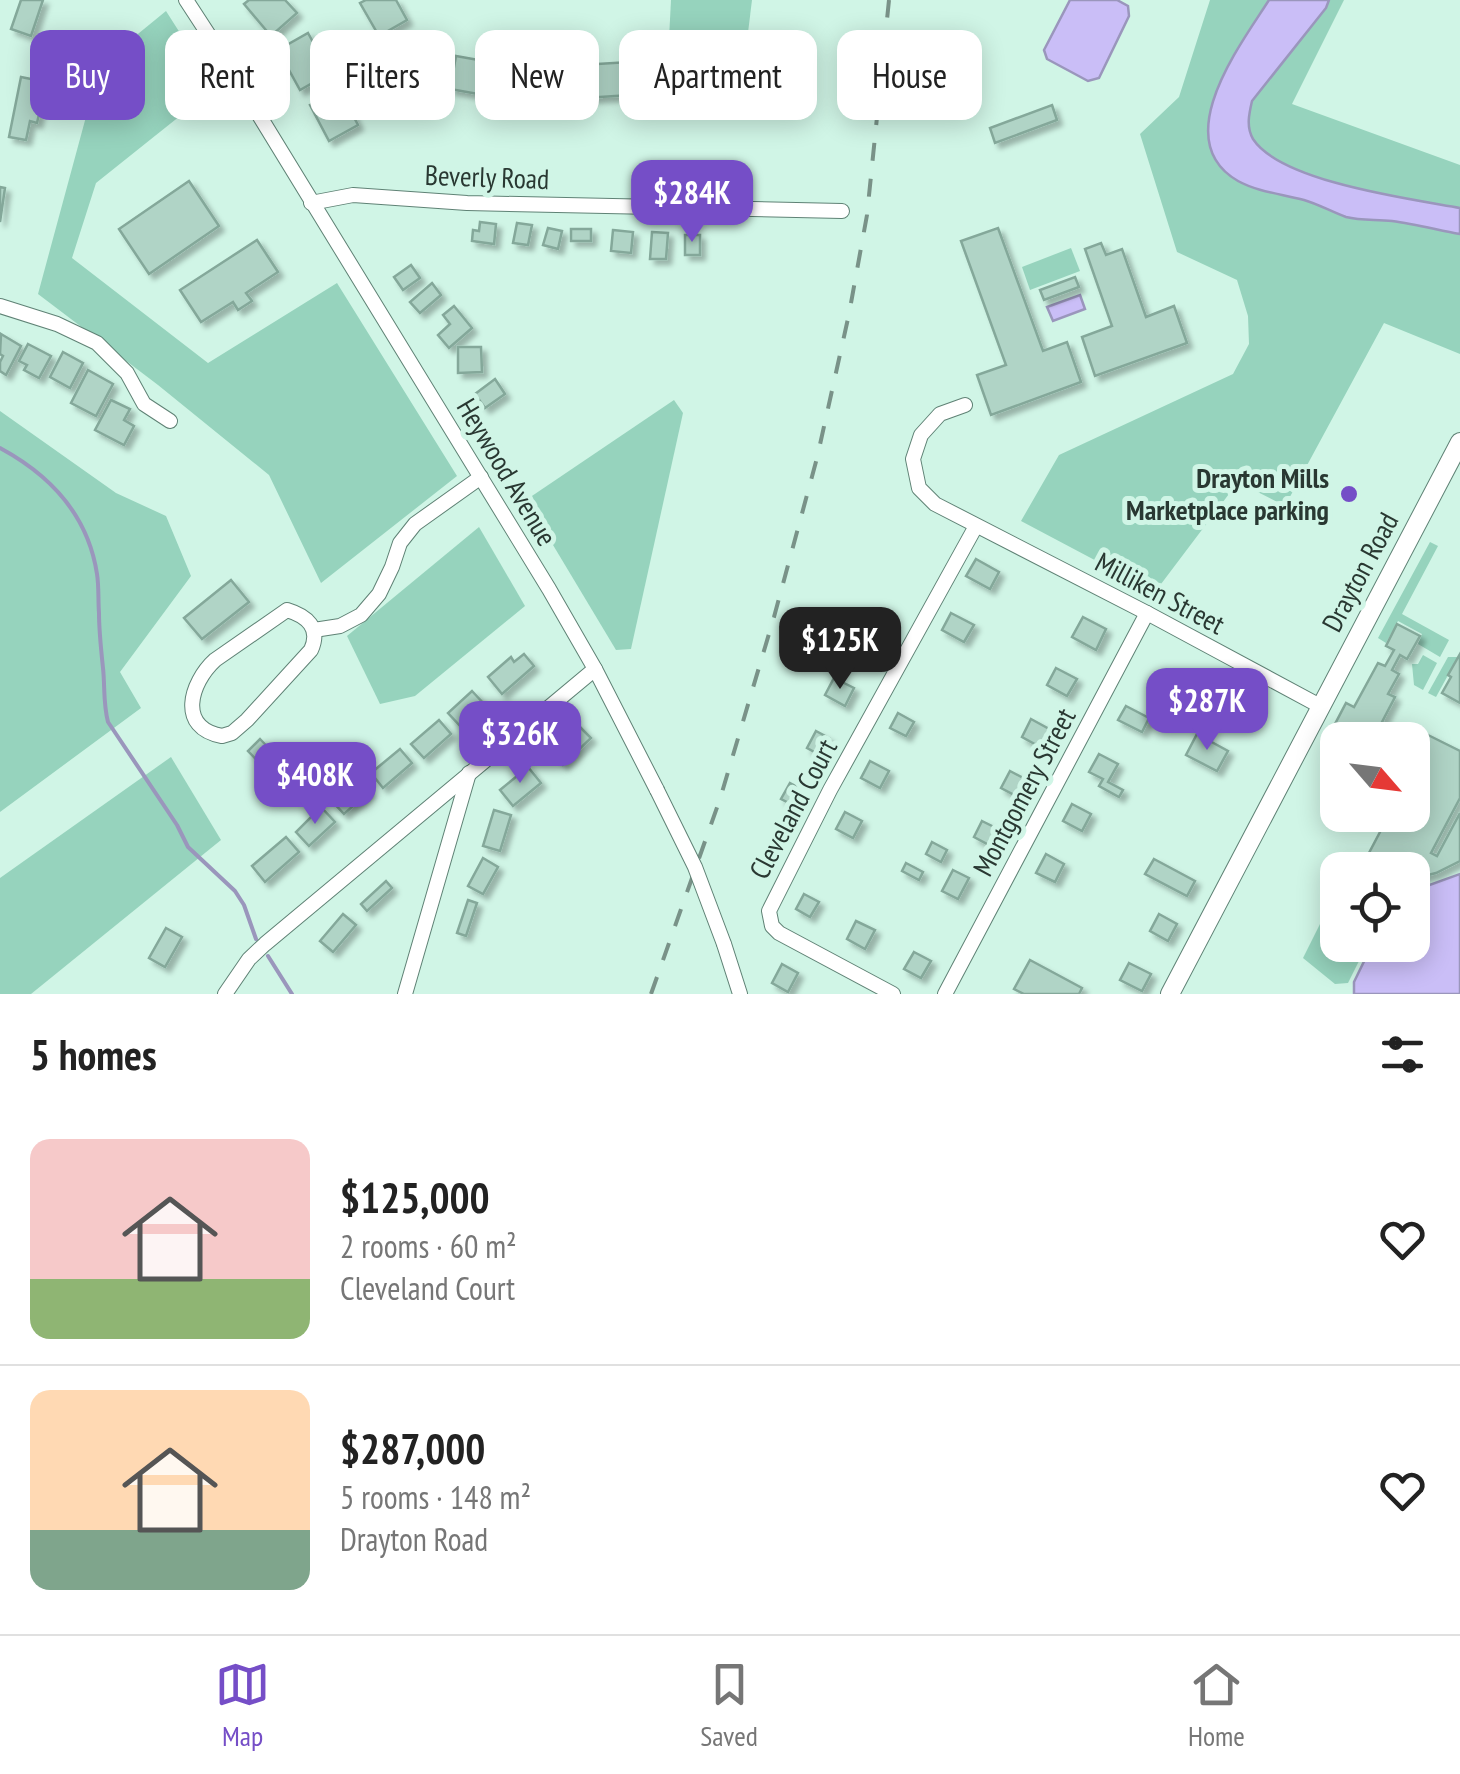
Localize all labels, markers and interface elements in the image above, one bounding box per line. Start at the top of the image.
chip: Buy [30,30,145,120]
chip: Rent [165,30,290,120]
chip: Filters [310,30,455,120]
chip: New [475,30,599,120]
chip: Apartment [619,30,817,120]
chip: House [837,30,982,120]
street label: Beverly Road [424,156,550,197]
pin: $284K [622,160,762,245]
text: $284K [653,171,731,213]
street label: Heywood Avenue [449,391,566,552]
place label: Drayton Mills Marketplace parking [1126,459,1329,528]
marker: Drayton Mills Marketplace parking [1338,483,1360,505]
street label: Drayton Road [1313,506,1406,638]
street label: Milliken Street [1089,543,1232,642]
pin: $125K [770,607,910,692]
text: $125K [801,618,879,660]
pin: $287K [1137,668,1277,753]
text: $287K [1168,679,1246,721]
pin: $326K [450,701,590,786]
street label: Montgomery Street [964,701,1083,882]
text: $326K [481,712,559,754]
north arrow [1320,722,1430,832]
map controls [1320,722,1430,962]
street label: Cleveland Court [740,732,845,885]
pin: $408K [245,742,385,827]
text: $408K [276,753,354,795]
button: locate [1320,852,1430,962]
text: 5 homes [30,1027,157,1082]
icon: filters [1375,1027,1430,1082]
text: $125,000 [340,1170,490,1225]
icon: home [110,1179,230,1299]
icon: heart [1375,1212,1430,1267]
text: 2 rooms · 60 m² [340,1225,517,1267]
text: Cleveland Court [340,1267,515,1309]
text: $287,000 [340,1421,485,1476]
icon: home [110,1430,230,1550]
icon: heart [1375,1463,1430,1518]
text: 5 rooms · 148 m² [340,1476,531,1518]
text: Drayton Road [340,1518,488,1560]
tab: Map [215,1657,270,1754]
tab: Saved [700,1657,758,1754]
tab: Home [1188,1657,1245,1754]

